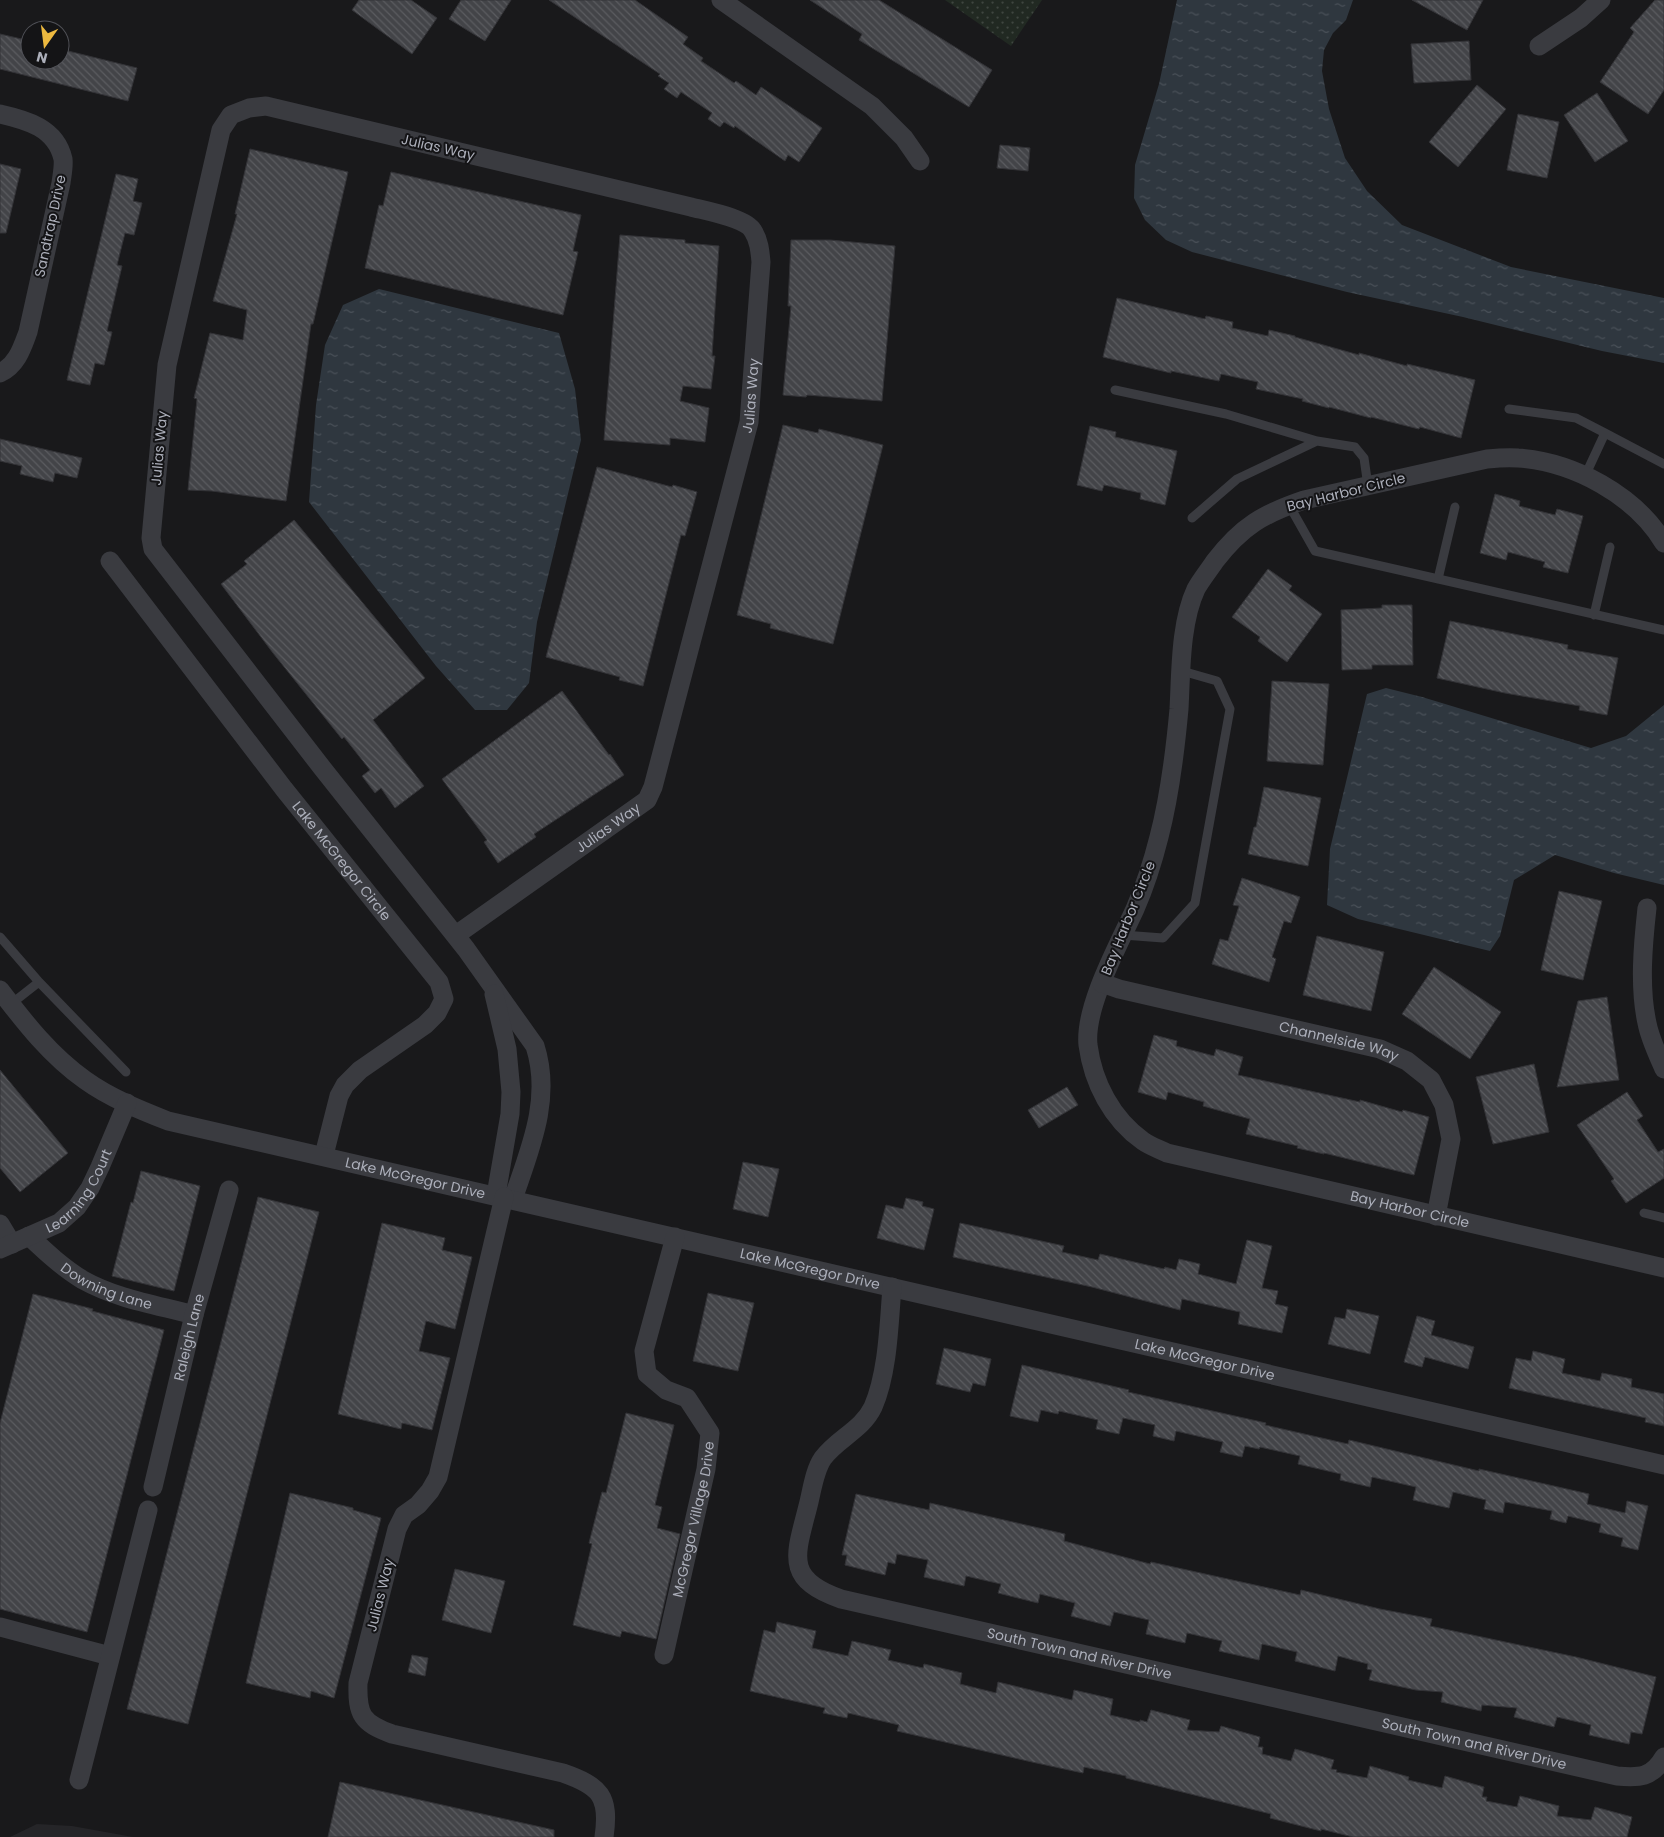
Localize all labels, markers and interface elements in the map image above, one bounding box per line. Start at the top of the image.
north arrow [20,20,70,70]
text: N [34,47,49,69]
street label: Julias Way [399,129,477,165]
street label: Sandtrap Drive [29,173,71,279]
street label: Julias Way [737,358,764,435]
street label: Julias Way [146,410,172,486]
street label: Bay Harbor Circle [1285,468,1408,516]
street label: Lake McGregor Circle [288,797,396,925]
street label: Julias Way [572,798,644,857]
street label: Bay Harbor Circle [1096,858,1160,978]
street label: Channelside Way [1277,1016,1402,1066]
street label: Learning Court [42,1146,116,1238]
street label: Lake McGregor Drive [343,1152,488,1204]
street label: Bay Harbor Circle [1348,1186,1472,1233]
street label: Lake McGregor Drive [738,1243,882,1295]
street label: Downing Lane [57,1258,155,1314]
street label: Raleigh Lane [169,1291,210,1383]
street label: Lake McGregor Drive [1133,1334,1277,1385]
street label: McGregor Village Drive [667,1440,719,1599]
street label: Julias Way [361,1556,399,1634]
street label: South Town and River Drive [985,1623,1174,1684]
street label: South Town and River Drive [1380,1713,1569,1774]

